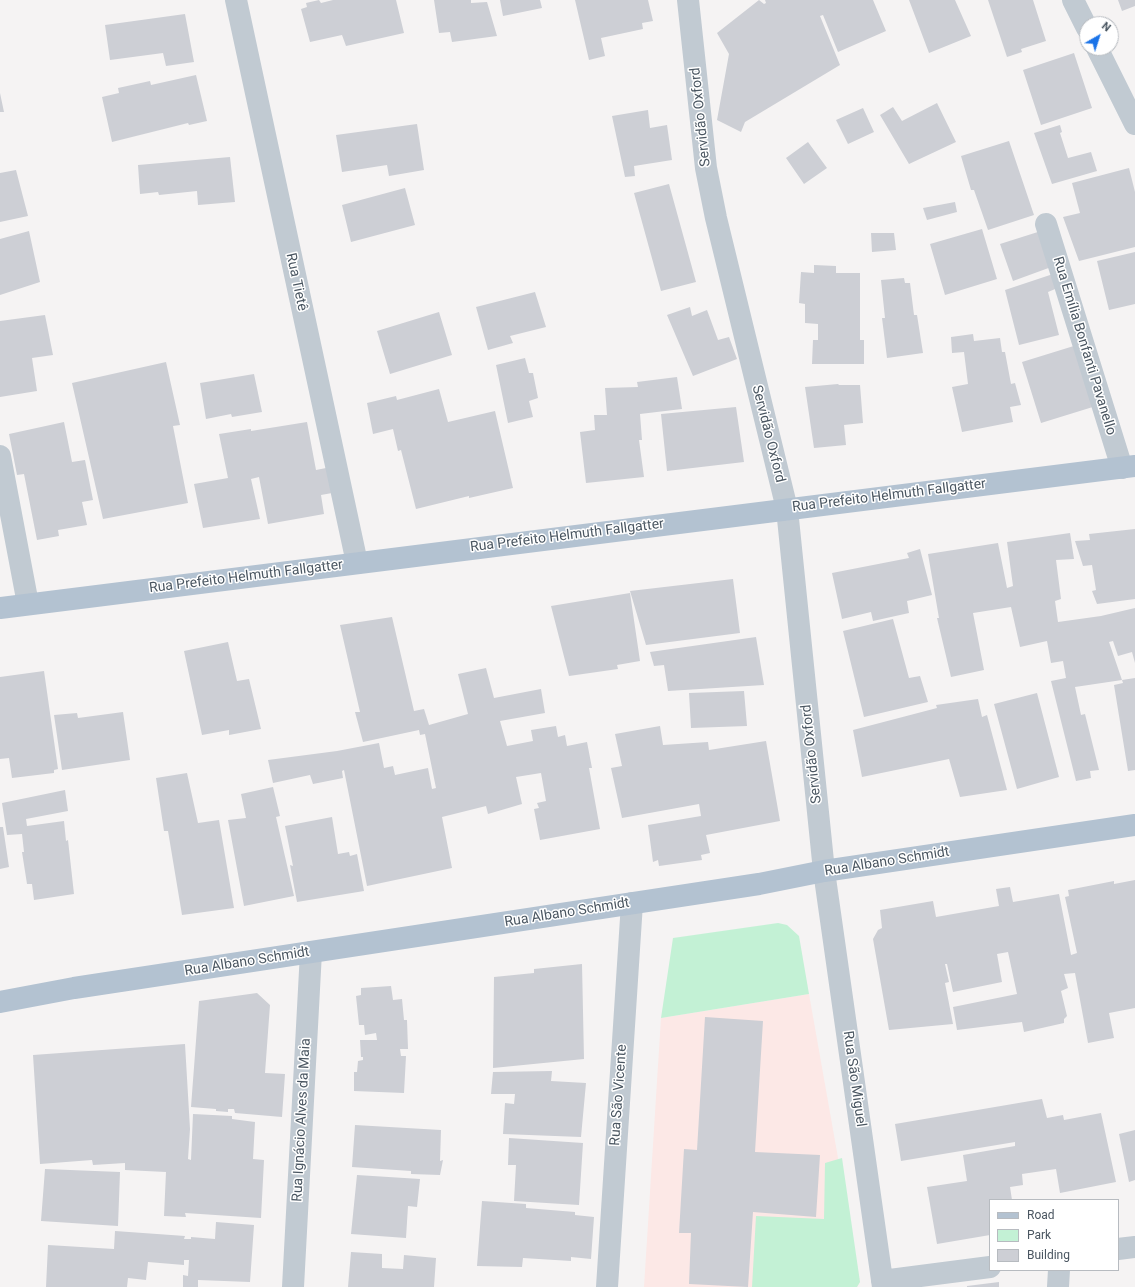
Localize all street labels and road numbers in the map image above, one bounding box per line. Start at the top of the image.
street label: Servidão Oxford [687,67,715,167]
street label: Rua Tietê [282,252,310,312]
street label: Rua Emília Bonfanti Pavanello [1049,255,1119,437]
street label: Servidão Oxford [748,384,788,484]
street label: Rua Prefeito Helmuth Fallgatter [791,476,987,516]
street label: Rua Prefeito Helmuth Fallgatter [469,516,665,556]
street label: Rua Prefeito Helmuth Fallgatter [148,557,344,597]
street label: Servidão Oxford [798,704,826,804]
street label: Rua Albano Schmidt [823,844,951,880]
street label: Rua Albano Schmidt [503,895,631,931]
street label: Rua Albano Schmidt [183,944,311,980]
street label: Rua São Miguel [839,1030,869,1128]
street label: Rua Ignácio Alves da Maia [289,1038,315,1202]
street label: Rua São Vicente [607,1044,631,1146]

